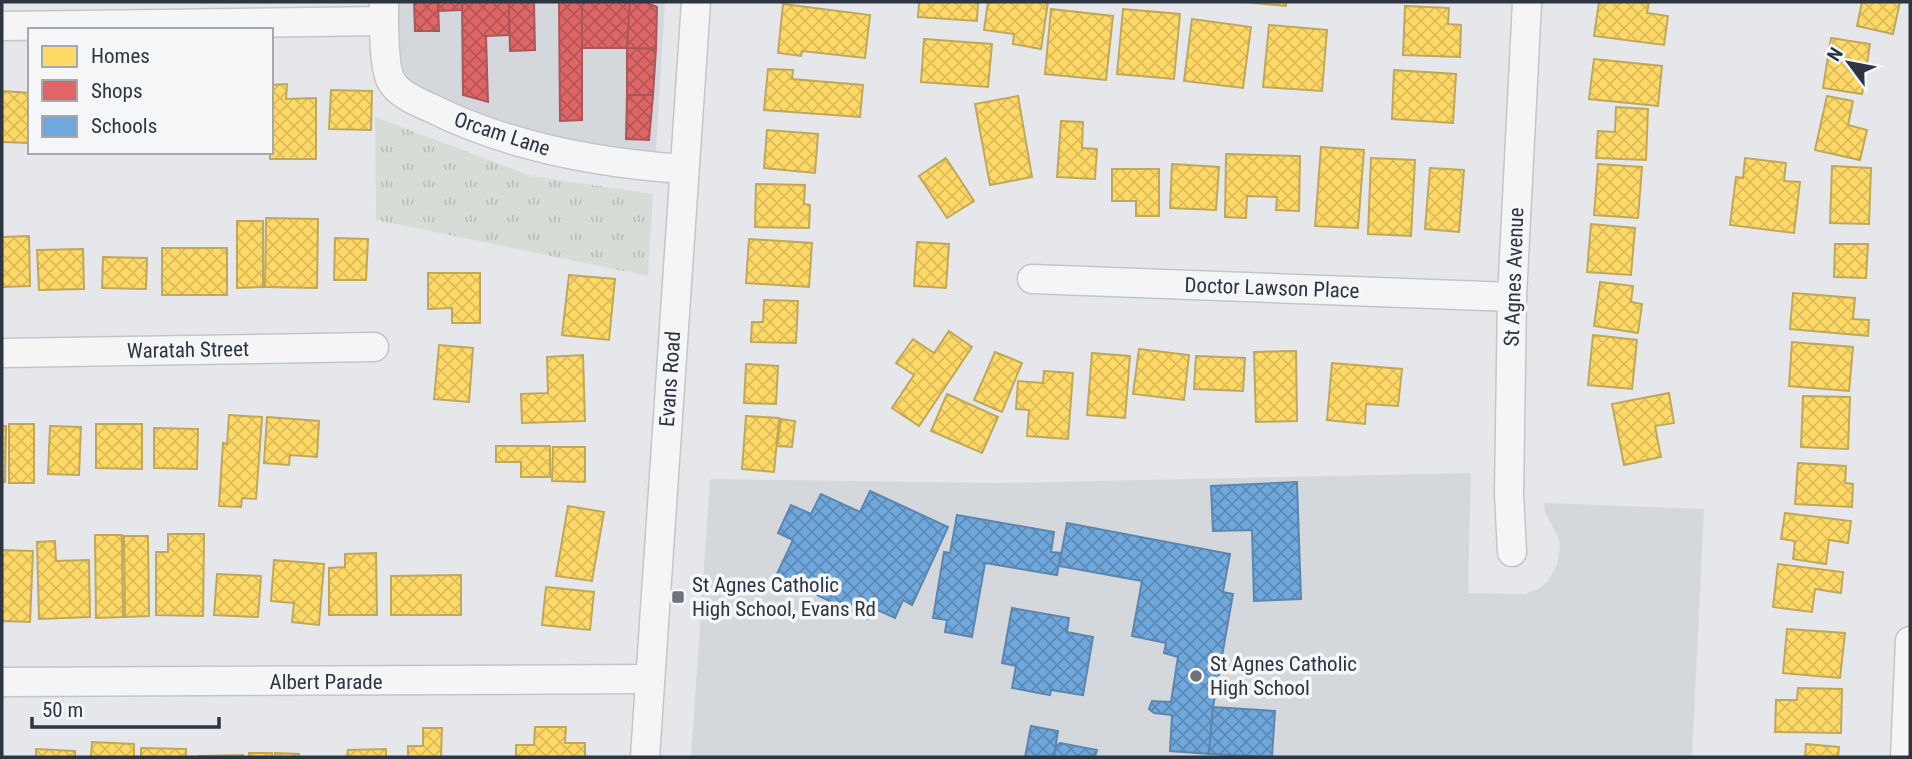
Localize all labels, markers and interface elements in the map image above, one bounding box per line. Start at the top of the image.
legend [28,28,273,154]
north arrow [1814,28,1884,98]
text: N [1822,43,1848,65]
text: Homes [91,44,150,68]
text: Shops [91,79,143,103]
street label: Orcam Lane [451,107,553,161]
text: Schools [91,114,157,138]
street label: St Agnes Avenue [1500,207,1528,347]
street label: Doctor Lawson Place [1184,273,1360,303]
street label: Evans Road [655,330,685,428]
street label: Waratah Street [127,337,249,363]
place label: St Agnes Catholic High School, Evans Rd [692,573,876,621]
marker: St Agnes Catholic High School, Evans Rd [670,589,686,605]
place label: St Agnes Catholic High School [1210,652,1357,700]
marker: St Agnes Catholic High School [1188,668,1204,684]
street label: Albert Parade [270,670,383,694]
scale bar [32,686,219,730]
text: 50 m [42,698,83,722]

